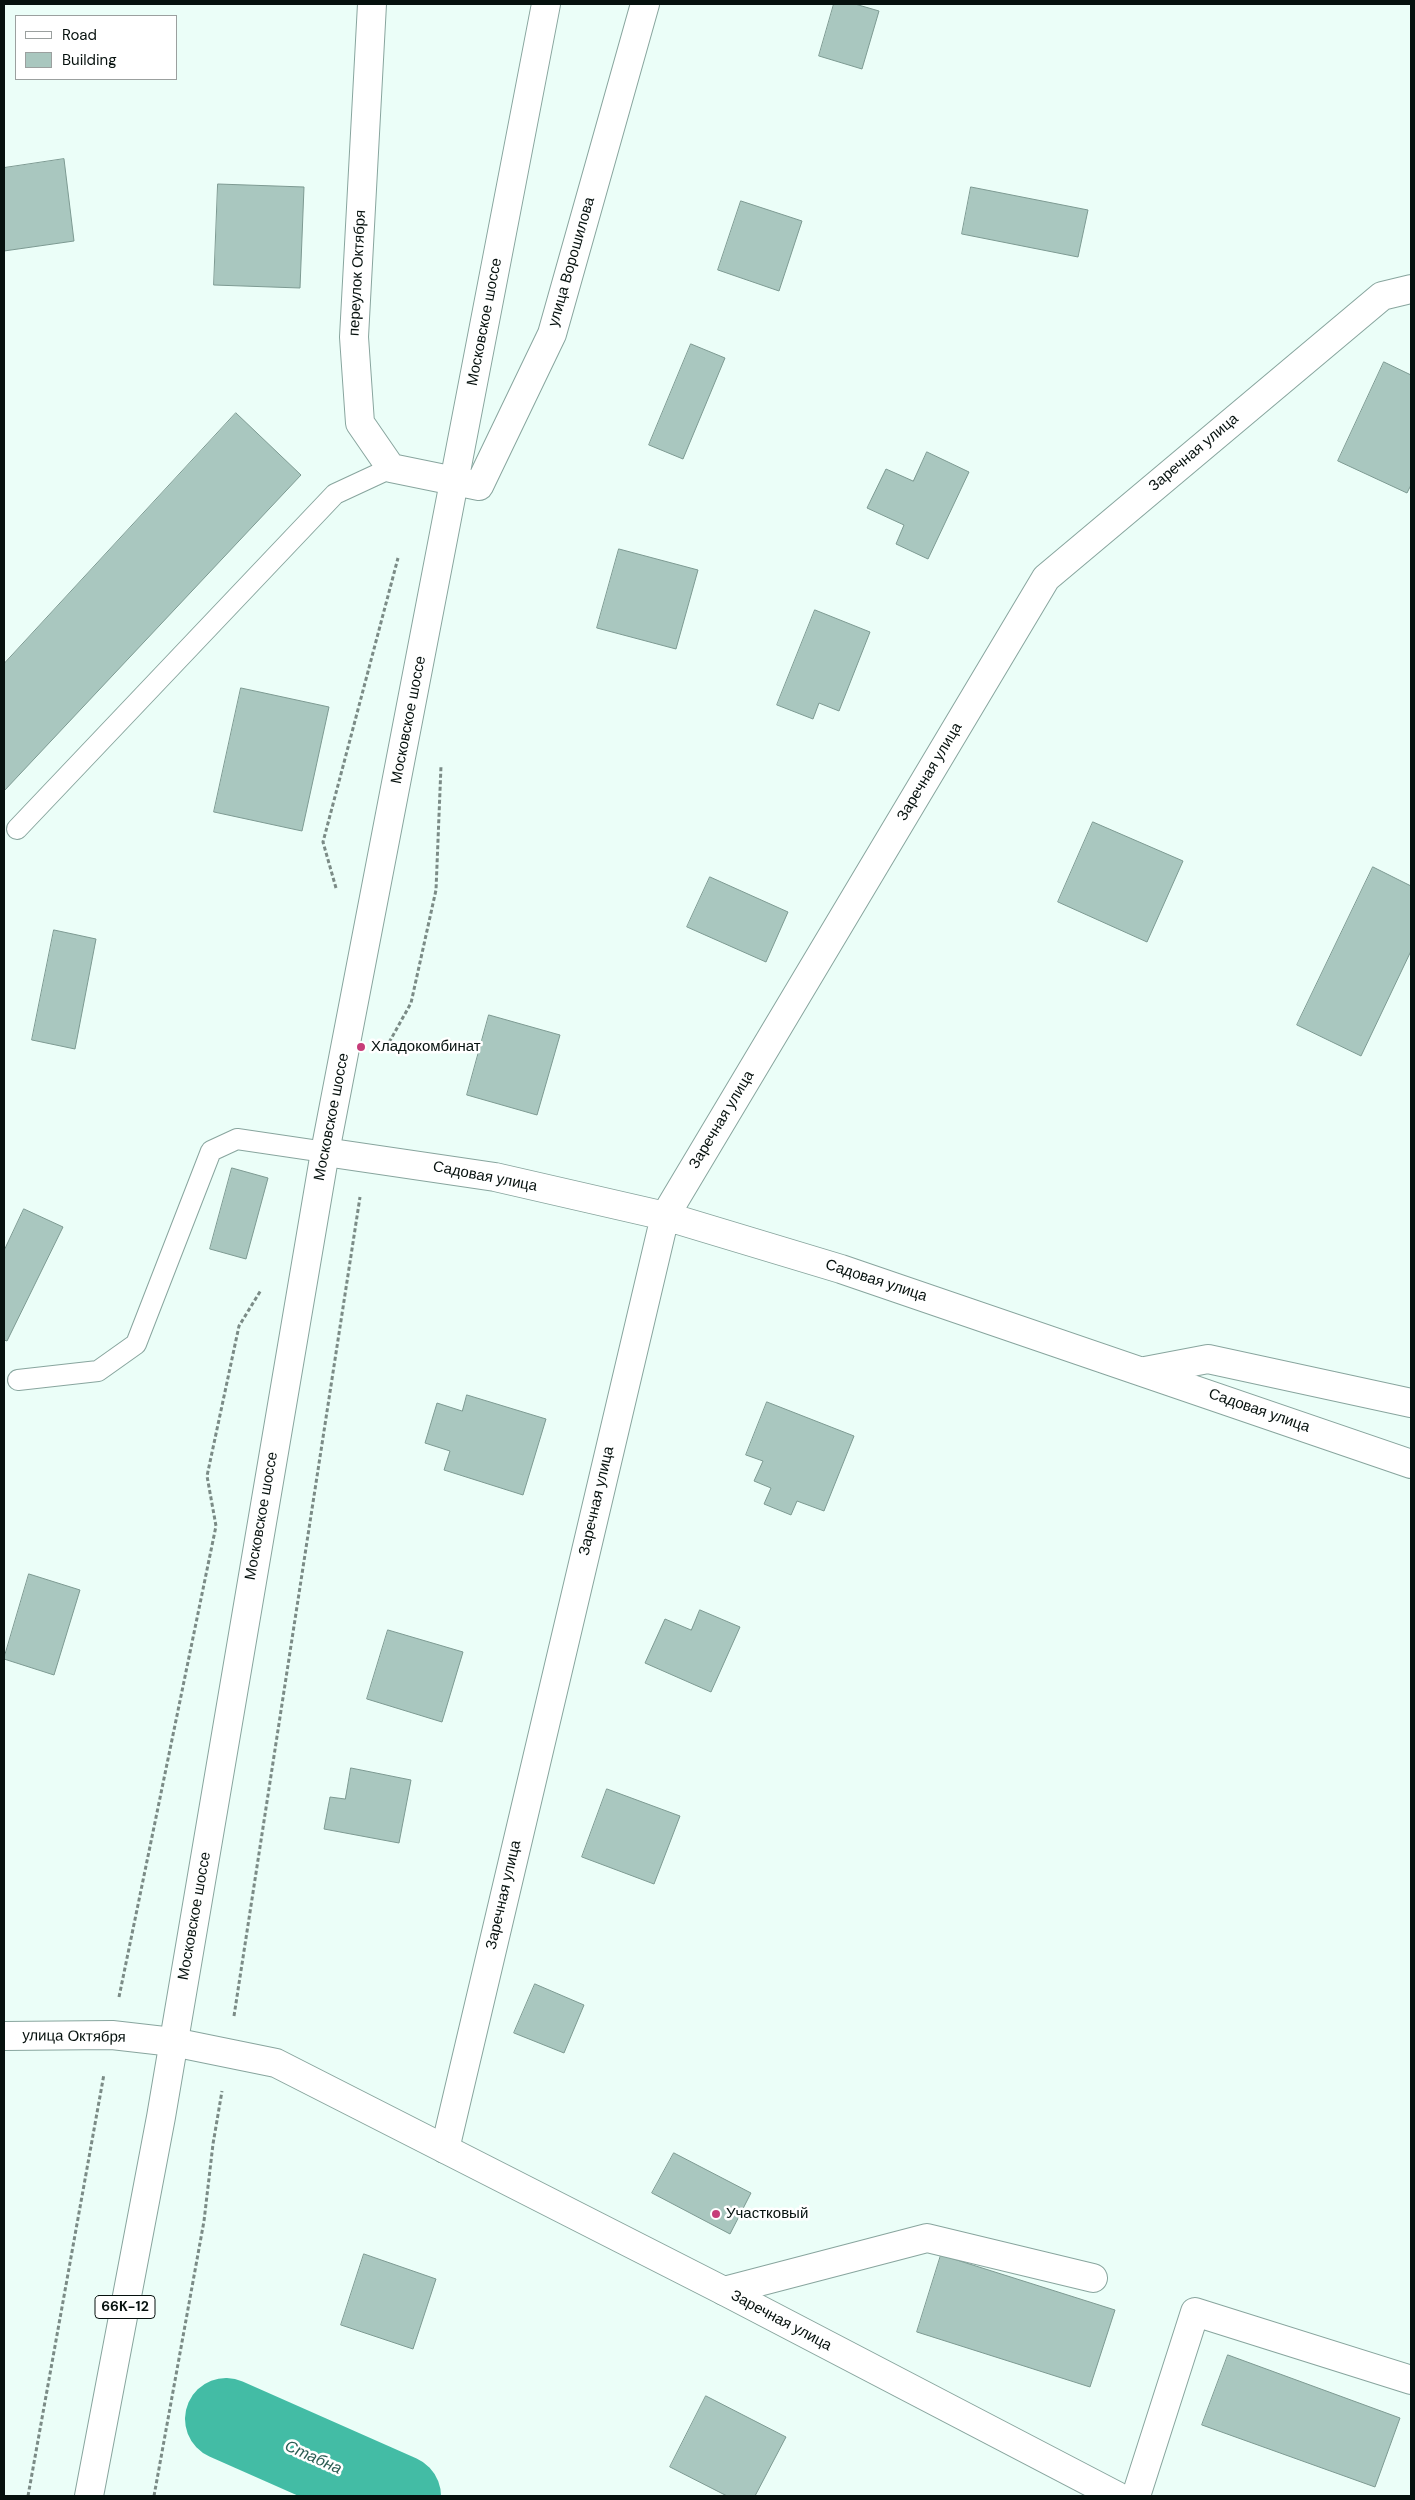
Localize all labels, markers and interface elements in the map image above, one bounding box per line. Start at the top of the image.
legend [15,15,178,80]
text: Road [62,25,97,45]
text: Building [62,50,117,70]
street label: улица Ворошилова [545,195,599,329]
street label: переулок Октября [346,209,370,337]
street label: Московское шоссе [464,256,506,388]
street label: Заречная улица [1146,410,1242,496]
street label: Московское шоссе [388,654,430,786]
street label: Заречная улица [894,720,966,824]
place label: Хладокомбинат [371,1038,481,1056]
marker: Хладокомбинат [355,1041,367,1053]
street label: Московское шоссе [311,1051,353,1183]
street label: Заречная улица [686,1068,758,1172]
street label: Садовая улица [431,1158,539,1196]
street label: Садовая улица [823,1256,929,1306]
street label: Садовая улица [1206,1385,1312,1437]
street label: Заречная улица [576,1445,618,1557]
street label: Московское шоссе [242,1450,282,1582]
street label: Заречная улица [483,1839,525,1951]
street label: Московское шоссе [175,1850,215,1982]
street label: улица Октября [22,2027,126,2047]
place label: Участковый [726,2205,808,2223]
marker: Участковый [710,2208,722,2220]
street label: Заречная улица [728,2287,834,2355]
road number: 66К-12 [95,2296,155,2318]
water label: Стабна [282,2437,344,2479]

